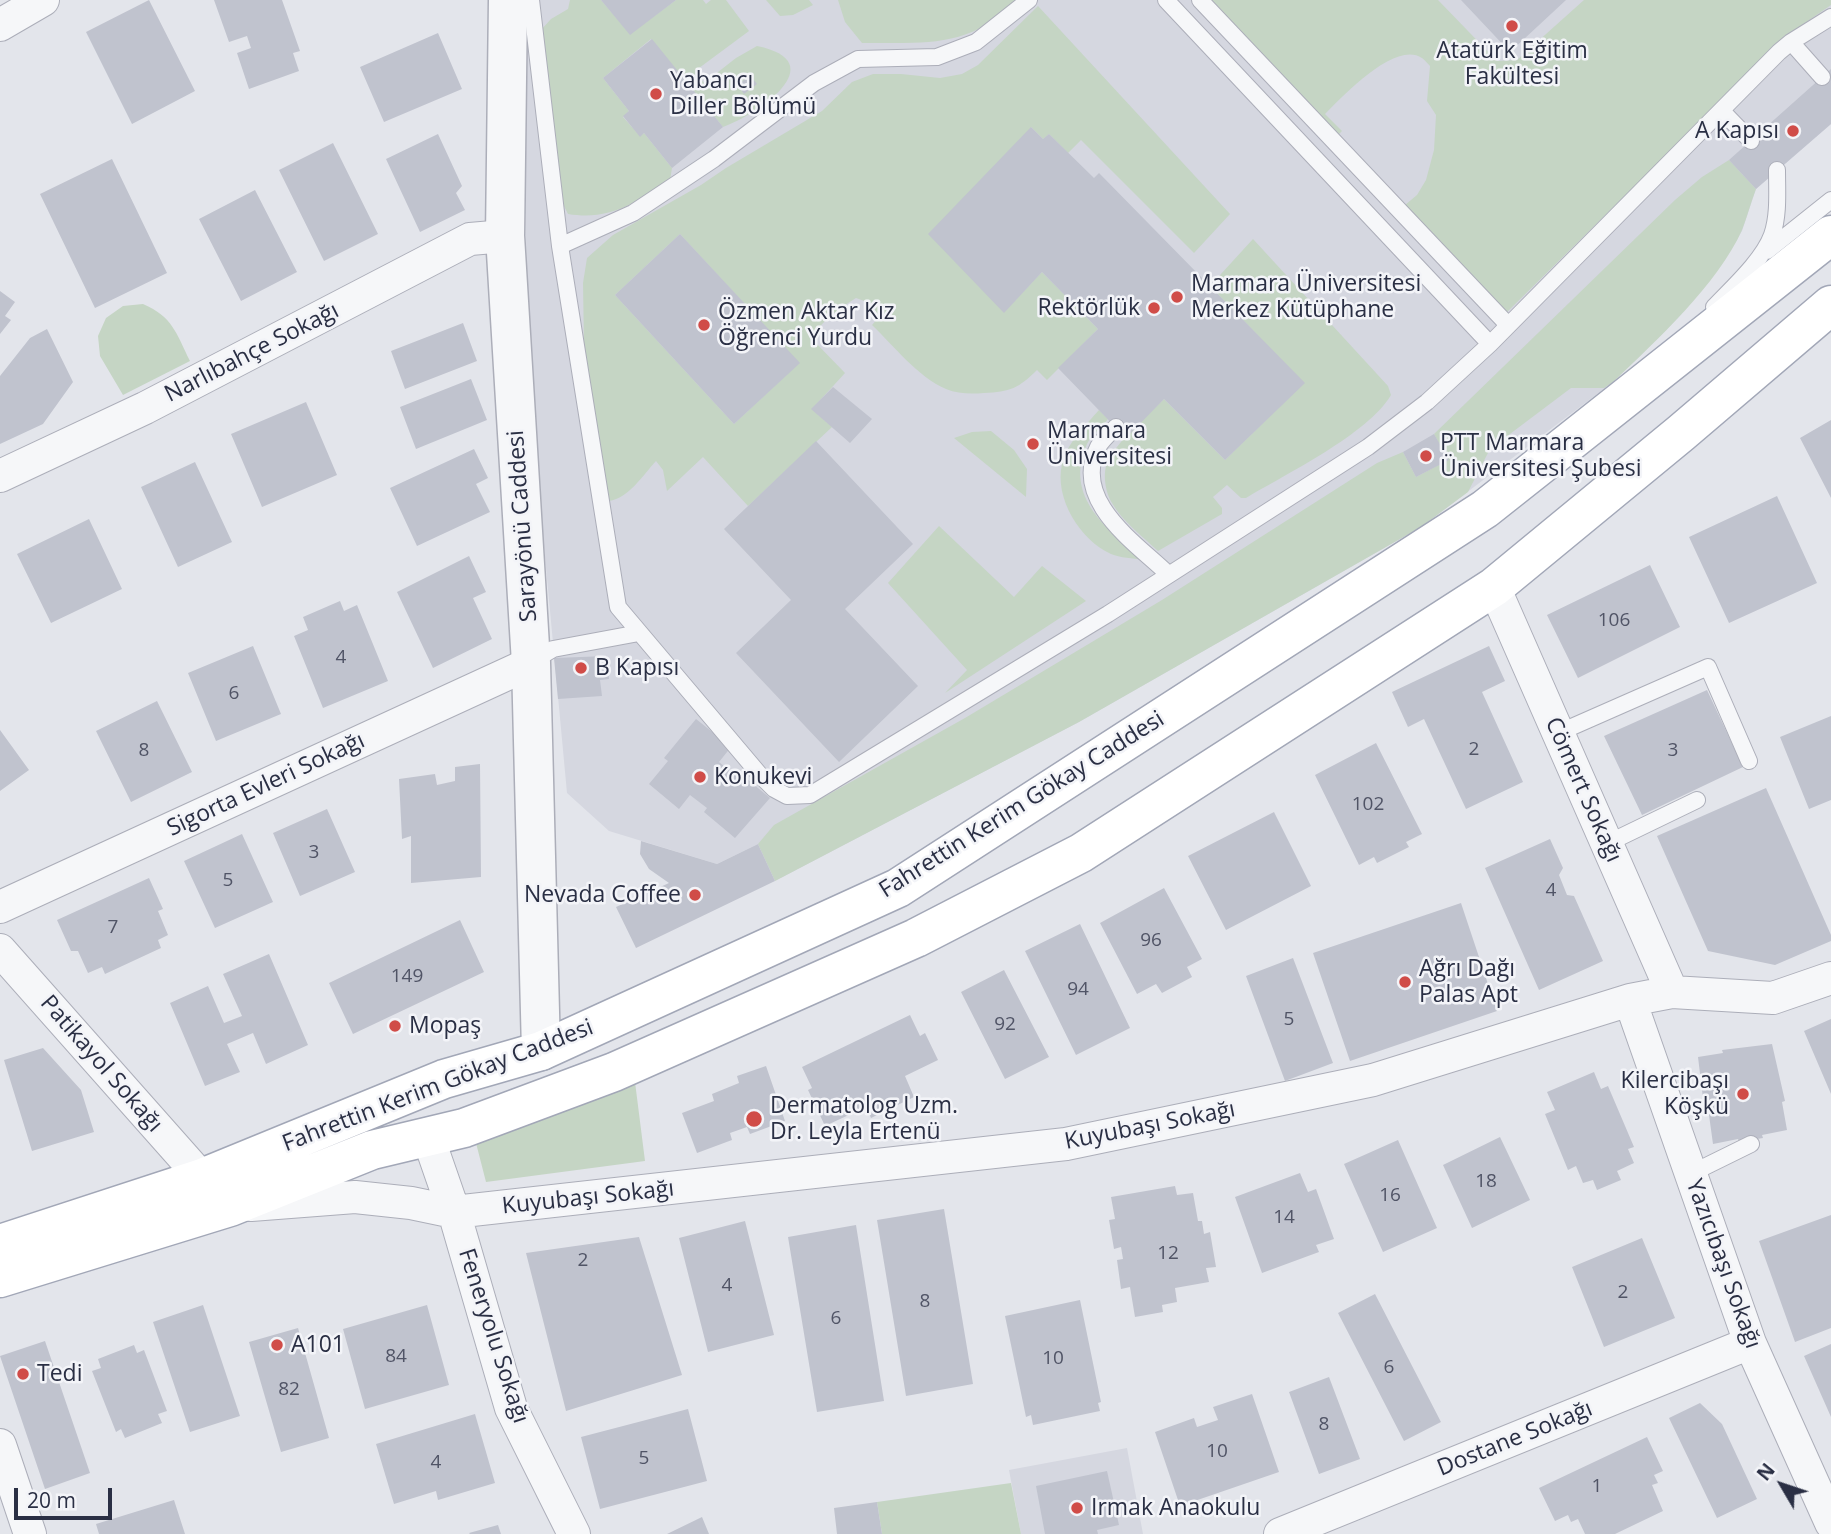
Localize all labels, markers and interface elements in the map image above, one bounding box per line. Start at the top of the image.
marker: Atatürk Eğitim Fakültesi [1504,18,1520,34]
place label: Atatürk Eğitim Fakültesi [1436,37,1588,91]
place label: Yabancı Diller Bölümü [670,67,816,121]
marker: Yabancı Diller Bölümü [648,86,664,102]
place label: A Kapısı [1695,117,1779,145]
marker: A Kapısı [1785,123,1801,139]
place label: Marmara Üniversitesi Merkez Kütüphane [1191,270,1421,324]
marker: Marmara Üniversitesi Merkez Kütüphane [1169,289,1185,305]
place label: Rektörlük [1037,294,1140,322]
street label: Narlıbahçe Sokağı [160,297,344,409]
place label: Özmen Aktar Kız Öğrenci Yurdu [718,298,895,352]
marker: Rektörlük [1146,300,1162,316]
marker: Özmen Aktar Kız Öğrenci Yurdu [696,317,712,333]
place label: Marmara Üniversitesi [1047,417,1172,471]
street label: Sarayönü Caddesi [503,429,543,623]
place label: PTT Marmara Üniversitesi Şubesi [1440,429,1642,483]
marker: Marmara Üniversitesi [1025,436,1041,452]
marker: PTT Marmara Üniversitesi Şubesi [1418,448,1434,464]
house number: 106 [1598,610,1630,632]
house number: 4 [336,647,346,669]
place label: B Kapısı [595,654,679,682]
marker: B Kapısı [573,660,589,676]
house number: 6 [229,683,239,705]
street label: Fahrettin Kerim Gökay Caddesi [874,706,1170,904]
street label: Cömert Sokağı [1539,713,1627,867]
street label: Sigorta Evleri Sokağı [163,727,369,843]
house number: 2 [1469,739,1479,761]
house number: 8 [139,740,149,762]
house number: 3 [1668,740,1678,762]
place label: Konukevi [714,763,812,791]
marker: Konukevi [692,769,708,785]
house number: 102 [1352,794,1384,816]
house number: 3 [309,842,319,864]
house number: 5 [223,870,233,892]
house number: 4 [1546,880,1556,902]
place label: Nevada Coffee [524,881,681,909]
marker: Nevada Coffee [687,887,703,903]
house number: 7 [108,917,118,939]
house number: 96 [1140,930,1162,952]
place label: Ağrı Dağı Palas Apt [1419,955,1518,1009]
house number: 149 [391,966,423,988]
marker: Ağrı Dağı Palas Apt [1397,974,1413,990]
house number: 94 [1067,979,1089,1001]
street label: Patikayol Sokağı [34,990,168,1138]
house number: 5 [1284,1009,1294,1031]
place label: Mopaş [409,1012,481,1040]
street label: Fahrettin Kerim Gökay Caddesi [279,1014,597,1158]
house number: 92 [994,1014,1016,1036]
marker: Mopaş [387,1018,403,1034]
place label: Kilercibaşı Köşkü [1621,1067,1729,1121]
marker: Kilercibaşı Köşkü [1735,1086,1751,1102]
place label: Dermatolog Uzm. Dr. Leyla Ertenü [770,1092,958,1146]
street label: Kuyubaşı Sokağı [1062,1096,1238,1156]
marker: Dermatolog Uzm. Dr. Leyla Ertenü [744,1109,764,1129]
house number: 18 [1475,1171,1497,1193]
street label: Kuyubaşı Sokağı [501,1175,675,1221]
street label: Yazıcıbaşı Sokağı [1680,1176,1766,1352]
house number: 16 [1379,1185,1401,1207]
house number: 14 [1273,1207,1295,1229]
house number: 12 [1157,1243,1179,1265]
street label: Feneryolu Sokağı [452,1245,534,1427]
house number: 2 [578,1250,588,1272]
house number: 4 [722,1275,732,1297]
house number: 2 [1618,1282,1628,1304]
house number: 8 [920,1291,930,1313]
house number: 6 [831,1308,841,1330]
place label: A101 [291,1331,345,1359]
marker: A101 [269,1337,285,1353]
house number: 84 [385,1346,407,1368]
house number: 10 [1042,1348,1064,1370]
house number: 6 [1384,1357,1394,1379]
place label: Tedi [37,1360,82,1388]
marker: Tedi [15,1366,31,1382]
house number: 82 [278,1379,300,1401]
street label: Dostane Sokağı [1433,1395,1597,1483]
house number: 8 [1319,1414,1329,1436]
house number: 10 [1206,1441,1228,1463]
house number: 5 [639,1448,649,1470]
north arrow [1747,1450,1817,1520]
house number: 4 [431,1452,441,1474]
text: N [1751,1458,1781,1486]
scale bar [18,1474,116,1518]
house number: 1 [1592,1476,1602,1498]
text: 20 m [27,1486,76,1514]
place label: Irmak Anaokulu [1091,1494,1260,1522]
marker: Irmak Anaokulu [1069,1500,1085,1516]

